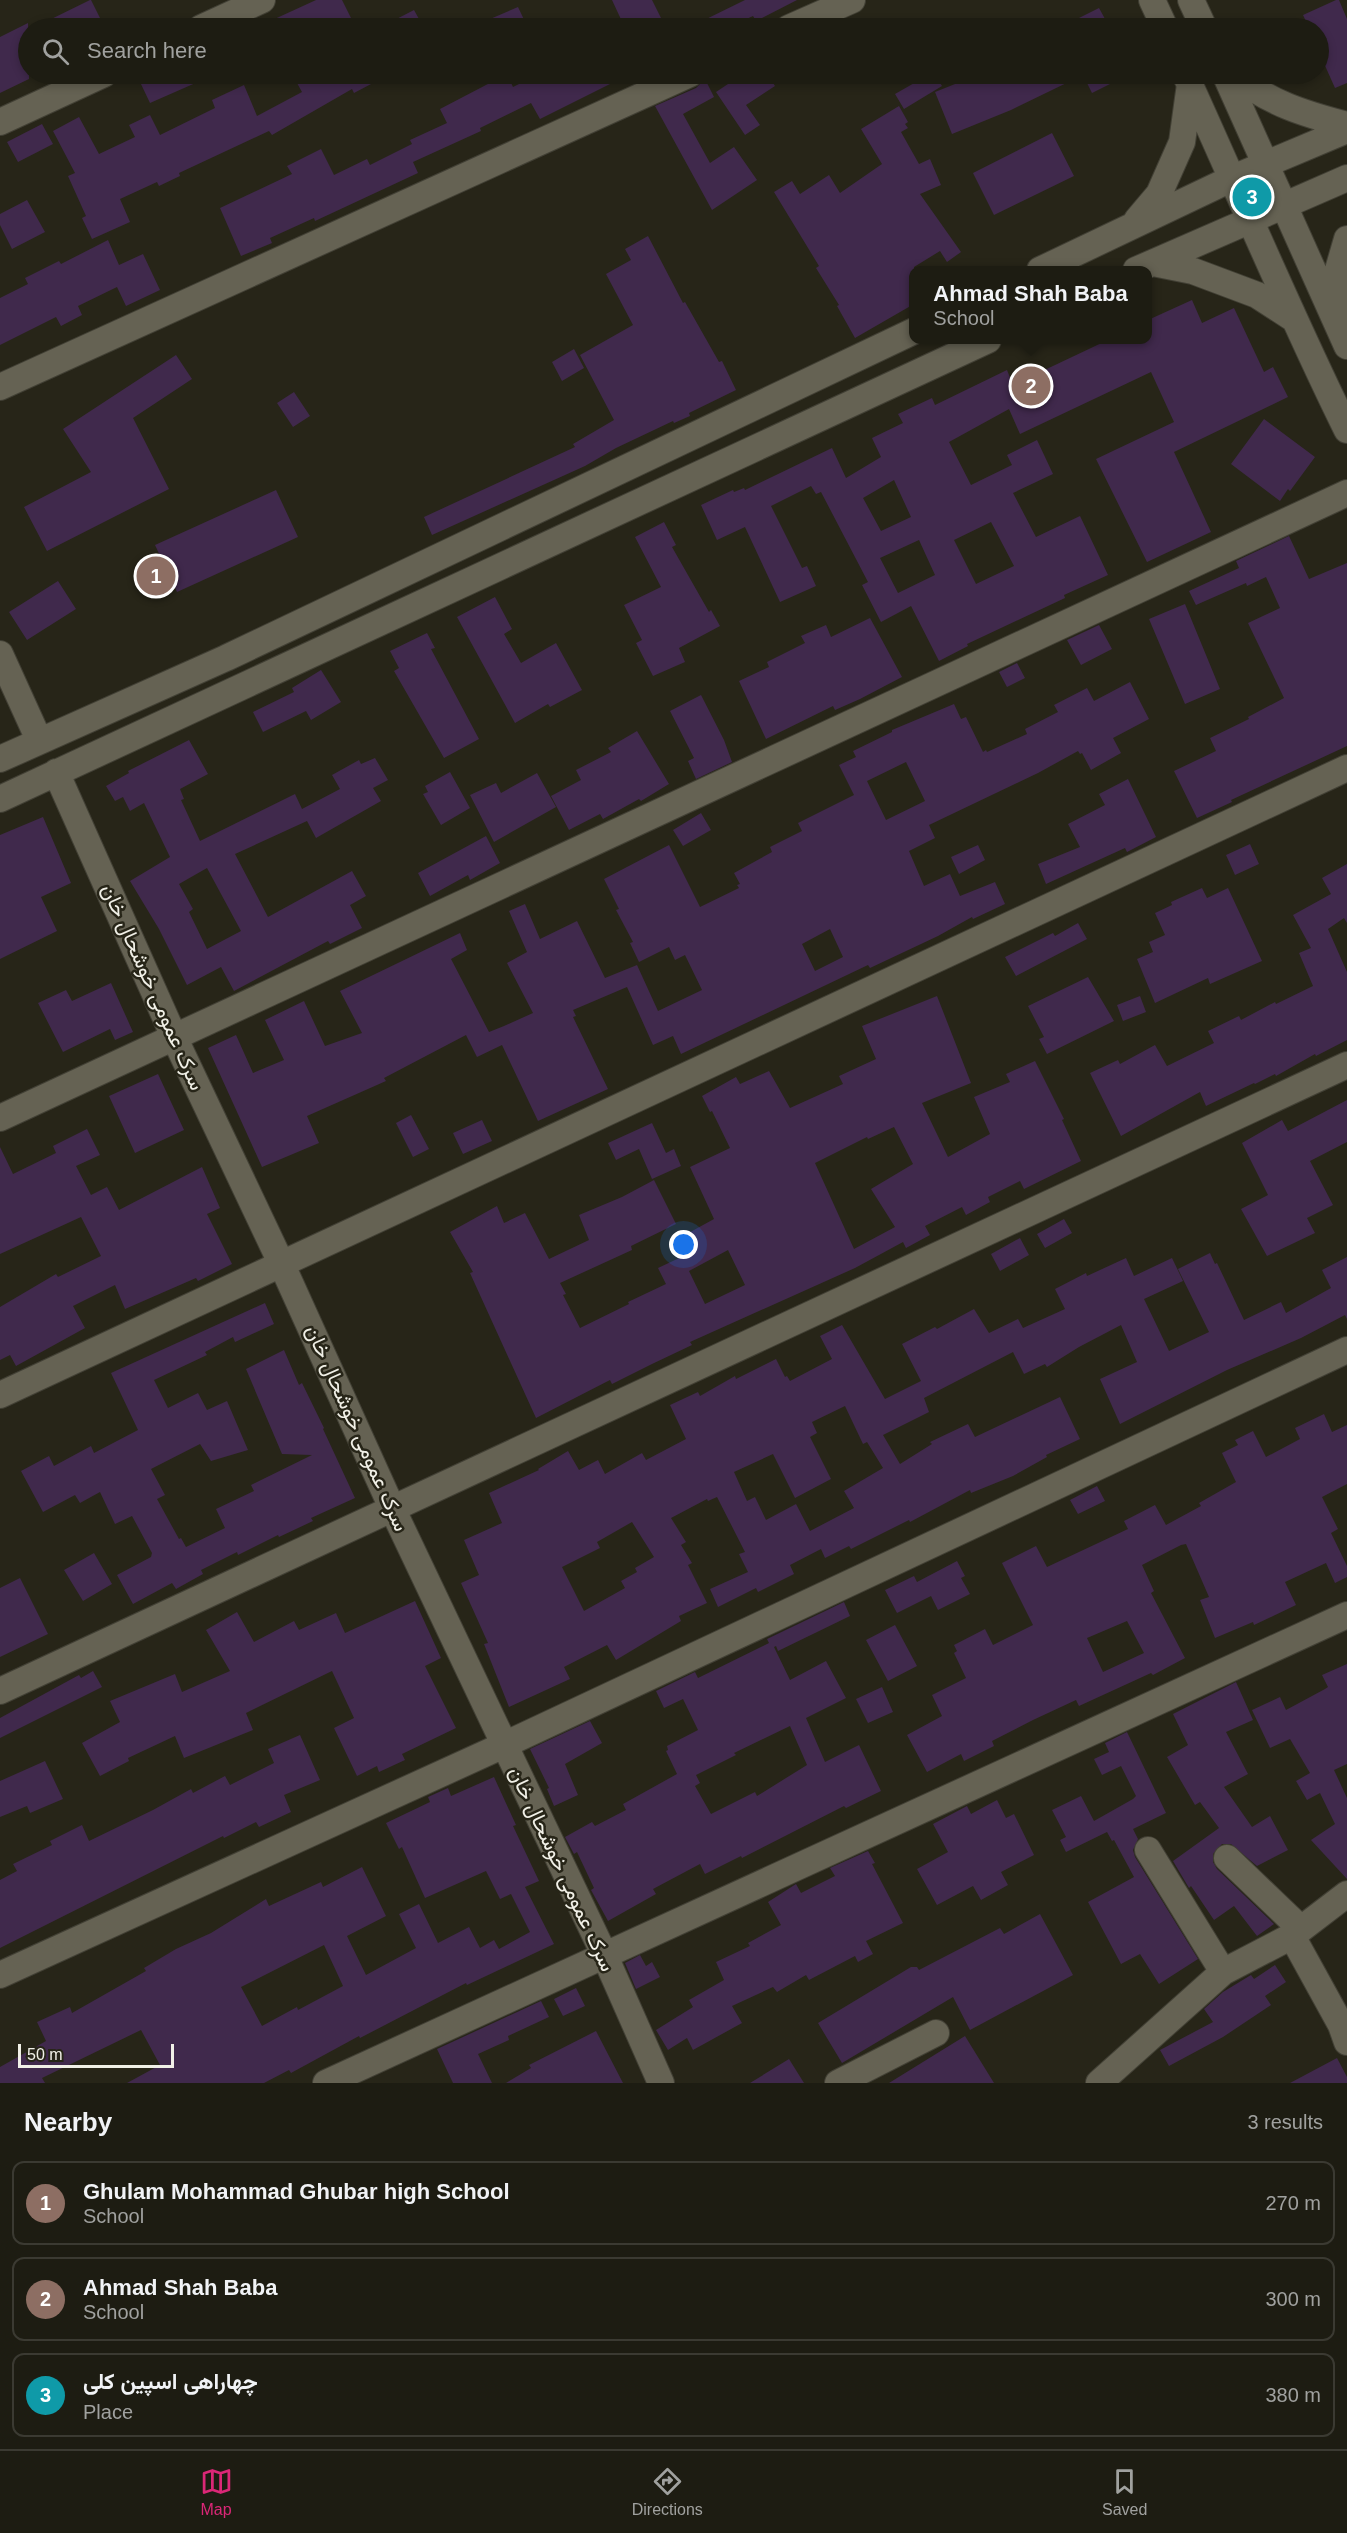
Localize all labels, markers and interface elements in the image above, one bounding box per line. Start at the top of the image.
search box [18,18,1329,84]
icon: search [39,35,72,68]
text: Search here [87,38,207,63]
pin: 3 [1232,174,1272,220]
popup [909,266,1152,344]
text: Ahmad Shah Baba [933,281,1128,306]
text: School [933,307,994,329]
pin: 2 [1012,364,1050,408]
pin: 1 [136,554,176,598]
street label: سرک عمومی خوشحال خان [96,880,209,1094]
your location [669,1230,698,1259]
street label: سرک عمومی خوشحال خان [300,1321,413,1535]
street label: سرک عمومی خوشحال خان [503,1763,620,1976]
scale bar [18,2041,174,2068]
text: 50 m [27,2046,63,2063]
text: Nearby [24,2107,112,2137]
text: 3 results [1247,2111,1323,2133]
text: Ghulam Mohammad Ghubar high School [83,2179,510,2204]
text: 1 [40,2192,51,2214]
text: 270 m [1265,2192,1321,2214]
text: School [83,2205,144,2227]
text: Ahmad Shah Baba [83,2275,277,2300]
text: 2 [40,2288,51,2310]
text: 300 m [1265,2288,1321,2310]
text: School [83,2301,144,2323]
text: چهاراهی اسپین کلی [83,2369,258,2394]
text: 3 [40,2384,51,2406]
text: 380 m [1265,2384,1321,2406]
text: Place [83,2401,133,2423]
tab: Map [200,2465,233,2519]
tab: Directions [632,2465,703,2519]
tab: Saved [1102,2465,1147,2519]

